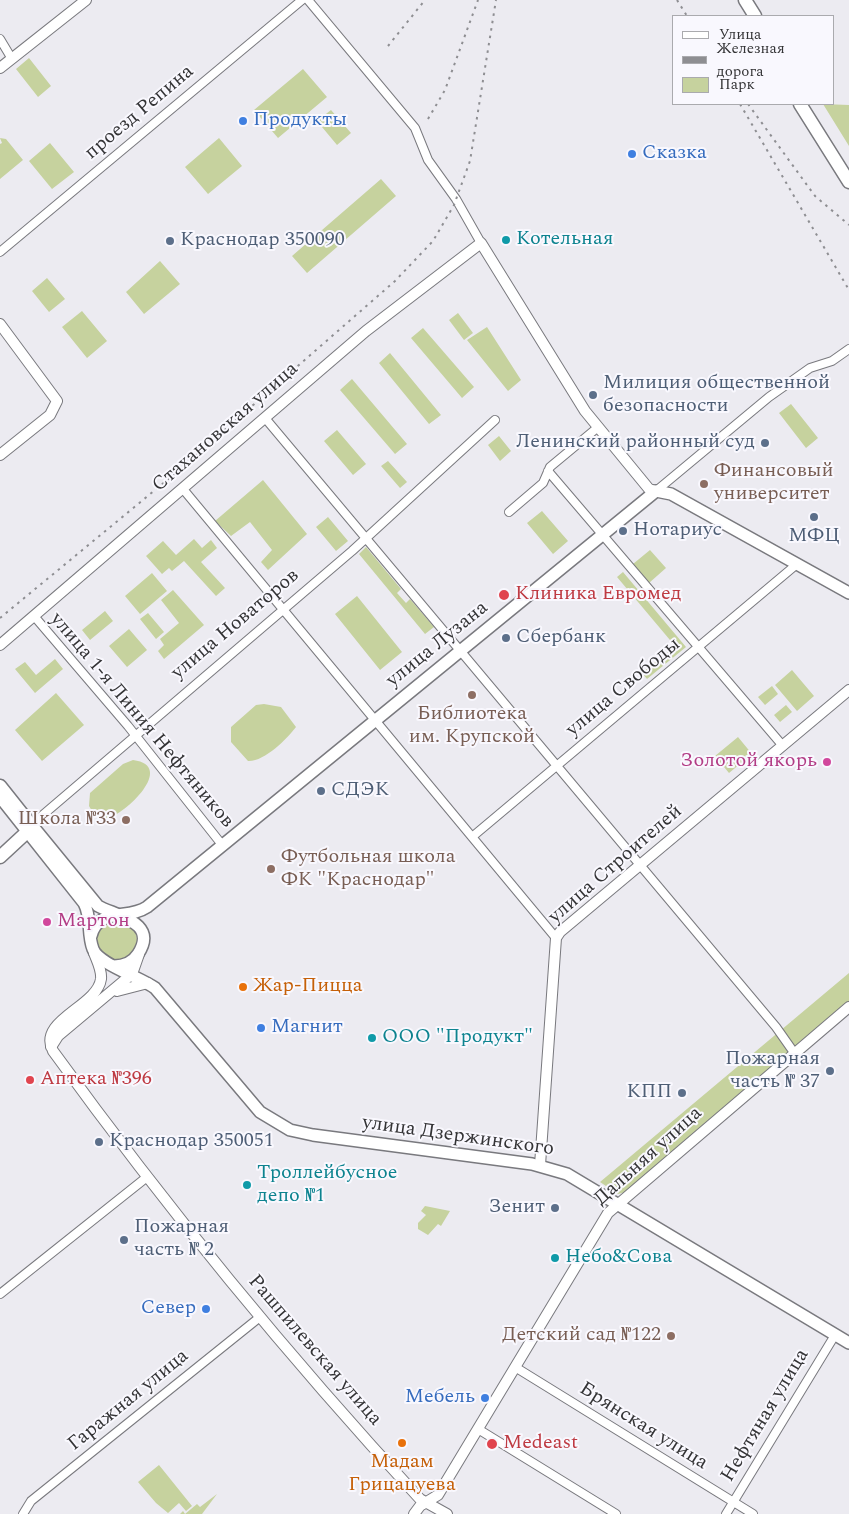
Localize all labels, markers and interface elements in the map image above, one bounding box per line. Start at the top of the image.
legend [672,15,834,105]
text: Улица [719,23,761,46]
text: Железная дорога [717,37,785,83]
street label: проезд Репина [81,60,199,166]
text: Парк [719,73,755,96]
place label: Продукты [253,109,347,133]
marker: Продукты [237,115,249,127]
place label: Сказка [642,142,707,166]
marker: Сказка [626,148,638,160]
place label: Котельная [516,228,613,252]
place label: Краснодар 350090 [180,229,345,253]
marker: Котельная [500,234,512,246]
marker: Краснодар 350090 [164,235,176,247]
street label: Стахановская улица [148,358,304,498]
place label: Милиция общественной безопасности [603,372,830,419]
marker: Милиция общественной безопасности [587,389,599,401]
place label: Ленинский районный суд [516,431,755,455]
marker: Ленинский районный суд [759,437,771,449]
place label: Финансовый университет [714,460,833,507]
marker: Финансовый университет [698,478,710,490]
marker: МФЦ [808,511,820,523]
place label: Нотариус [633,519,722,543]
marker: Нотариус [617,525,629,537]
place label: МФЦ [788,525,840,549]
street label: улица Новаторов [167,565,305,685]
place label: Клиника Евромед [515,583,682,607]
marker: Клиника Евромед [497,588,511,602]
street label: улица Лузана [382,597,494,693]
street label: улица 1-я Линия Нефтяников [44,609,238,833]
place label: Сбербанк [516,626,606,650]
marker: Сбербанк [500,632,512,644]
street label: улица Свободы [562,633,686,743]
marker: Библиотека им. Крупской [466,689,478,701]
place label: Библиотека им. Крупской [409,703,535,750]
place label: Золотой якорь [680,750,817,774]
marker: Золотой якорь [821,756,833,768]
place label: СДЭК [331,779,389,803]
marker: СДЭК [315,785,327,797]
street label: улица Строителей [544,800,688,930]
place label: Школа №33 [18,808,116,832]
marker: Школа №33 [120,814,132,826]
place label: Футбольная школа ФК "Краснодар" [281,846,455,893]
marker: Футбольная школа ФК "Краснодар" [265,863,277,875]
place label: Мартон [57,910,130,934]
marker: Мартон [41,916,53,928]
place label: Жар-Пицца [253,975,362,999]
marker: Жар-Пицца [237,981,249,993]
place label: Магнит [271,1016,343,1040]
marker: Магнит [255,1022,267,1034]
place label: ООО "Продукт" [382,1026,533,1050]
marker: ООО "Продукт" [366,1032,378,1044]
place label: Пожарная часть № 37 [725,1048,820,1095]
marker: Пожарная часть № 37 [824,1065,836,1077]
place label: Аптека №396 [40,1068,152,1092]
marker: Аптека №396 [24,1074,36,1086]
place label: КПП [626,1081,672,1105]
marker: КПП [676,1087,688,1099]
street label: Дальняя улица [590,1102,708,1212]
street label: улица Дзержинского [361,1112,555,1162]
place label: Краснодар 350051 [109,1130,274,1154]
marker: Краснодар 350051 [93,1136,105,1148]
place label: Троллейбусное депо №1 [257,1162,397,1209]
marker: Троллейбусное депо №1 [241,1179,253,1191]
place label: Зенит [488,1196,545,1220]
marker: Зенит [549,1202,561,1214]
place label: Пожарная часть № 2 [134,1216,229,1263]
marker: Пожарная часть № 2 [118,1234,130,1246]
place label: Небо&Сова [565,1246,672,1270]
marker: Небо&Сова [549,1252,561,1264]
street label: Рашпилевская улица [242,1271,386,1431]
place label: Север [141,1297,196,1321]
marker: Север [200,1303,212,1315]
place label: Детский сад №122 [502,1324,661,1348]
marker: Детский сад №122 [665,1330,677,1342]
street label: Гаражная улица [64,1345,194,1457]
street label: Нефтяная улица [717,1345,815,1487]
street label: Брянская улица [574,1378,712,1476]
place label: Мебель [405,1386,475,1410]
marker: Мебель [479,1392,491,1404]
place label: Medeast [503,1432,578,1456]
marker: Мадам Грицацуева [396,1437,408,1449]
marker: Medeast [485,1437,499,1451]
place label: Мадам Грицацуева [348,1451,456,1498]

